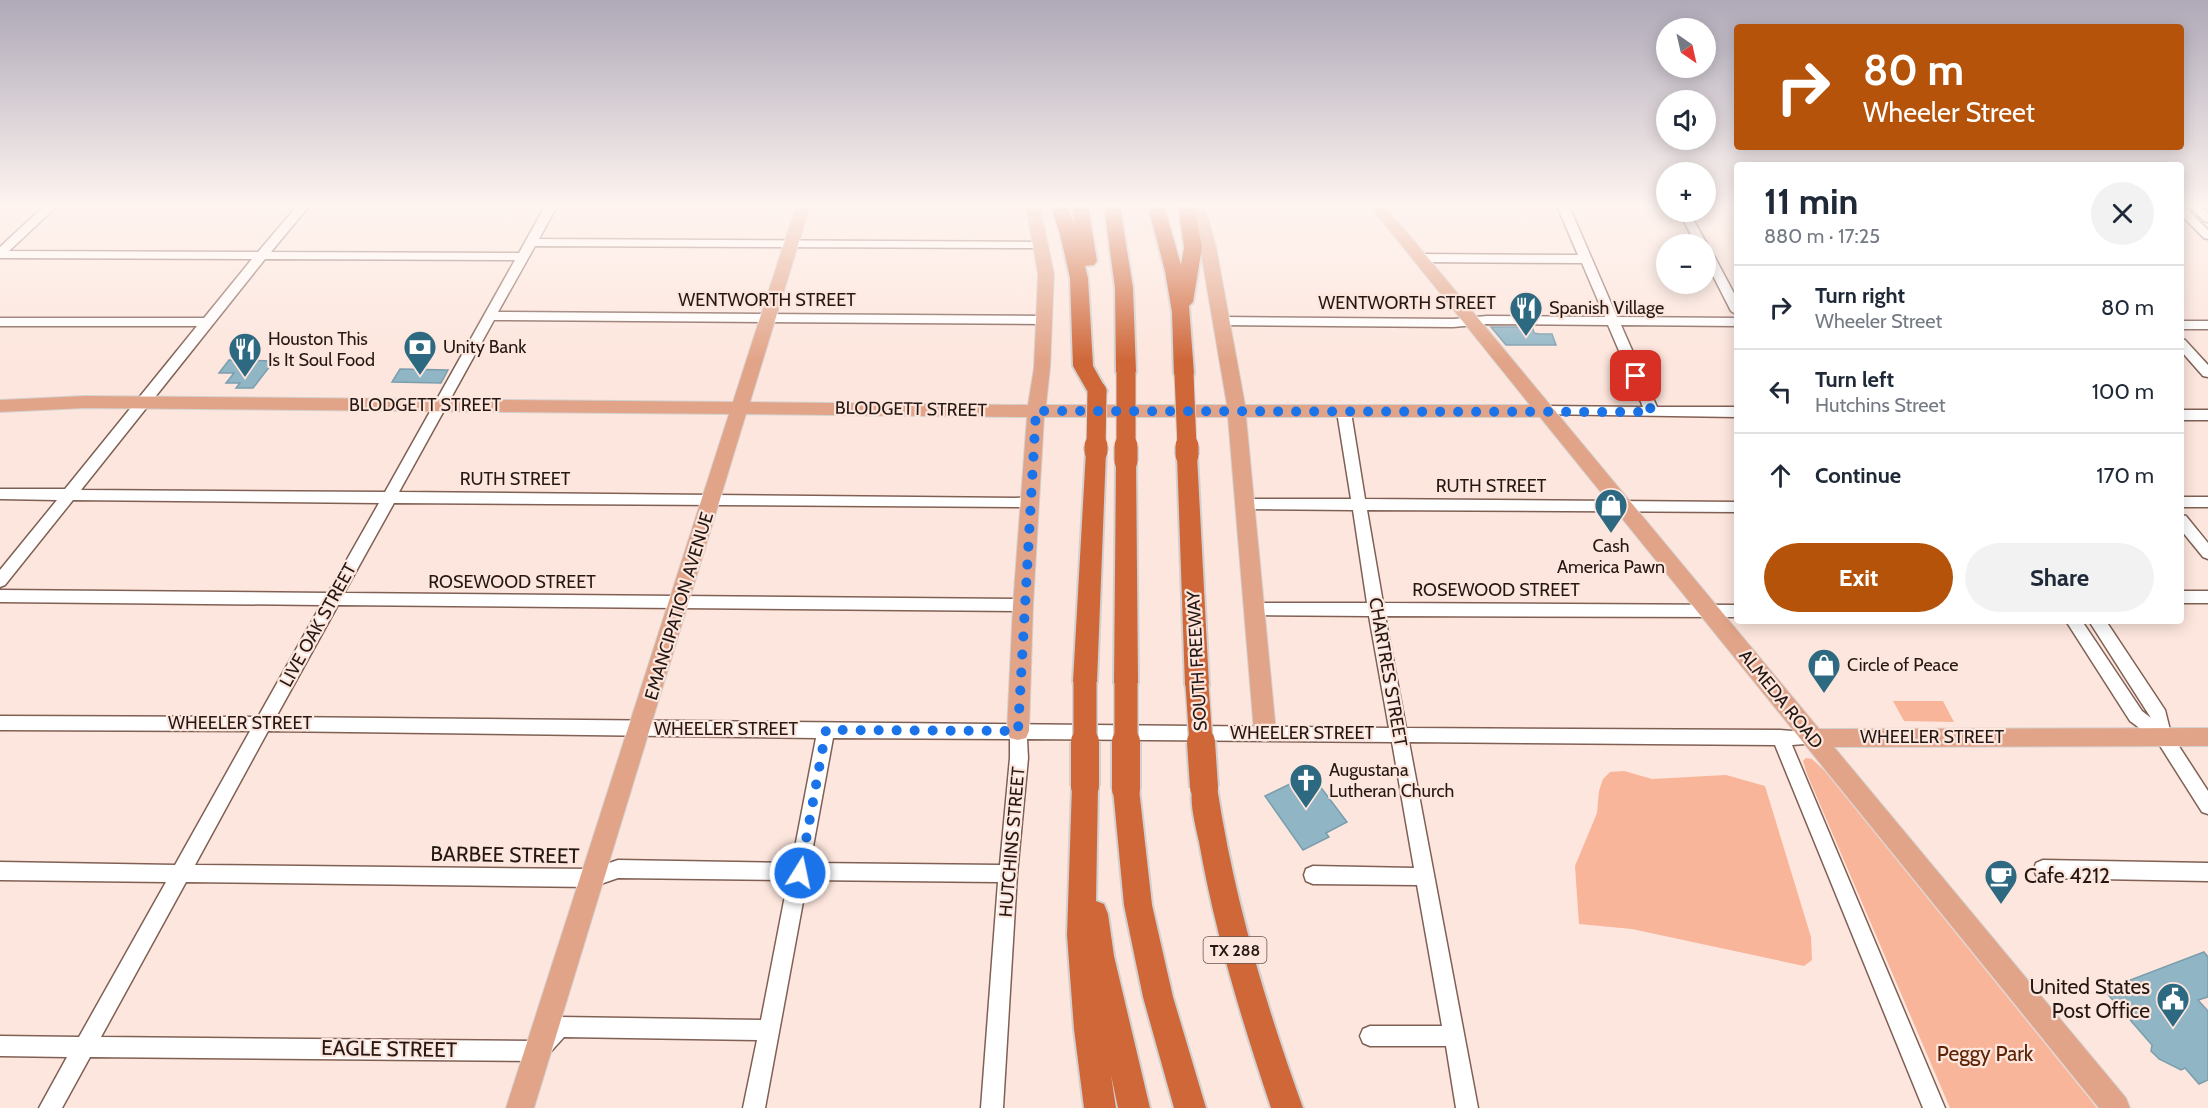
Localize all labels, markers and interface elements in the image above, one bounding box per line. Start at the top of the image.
north arrow [1656,18,1716,78]
map controls [1656,18,1716,294]
text: 80 m [1863,44,1964,96]
icon: right [1764,48,1842,126]
button: sound [1656,90,1716,150]
text: Wheeler Street [1863,96,2035,129]
button: + [1656,162,1716,222]
text: 11 min [1764,179,1858,223]
button: close [2091,182,2154,245]
text: 880 m · 17:25 [1764,224,1880,248]
button: − [1656,234,1716,294]
text: Turn right [1815,282,1905,309]
street label: WENTWORTH STREET [678,289,856,311]
restaurant icon: Spanish Village [1508,290,1544,337]
icon: right [1764,291,1797,324]
street label: WENTWORTH STREET [1318,292,1496,314]
text: 80 m [2101,294,2154,321]
place label: Spanish Village [1549,297,1664,319]
text: Wheeler Street [1815,309,1942,333]
place label: Houston This Is It Soul Food [268,328,375,371]
bank icon: Unity Bank [402,329,438,376]
restaurant icon: Houston This Is It Soul Food [227,331,263,378]
place label: Unity Bank [443,336,527,358]
pin [1610,350,1661,401]
icon: arrive [1619,359,1652,392]
text: Turn left [1815,366,1894,393]
icon: left [1764,375,1797,408]
text: 100 m [2092,378,2154,405]
text: Hutchins Street [1815,393,1946,417]
street label: BLODGETT STREET [349,394,501,416]
street label: BLODGETT STREET [835,397,988,421]
icon: ahead [1764,459,1797,492]
text: Continue [1815,462,1901,489]
text: 170 m [2096,462,2154,489]
street label: RUTH STREET [460,468,571,490]
street label: RUTH STREET [1436,475,1547,497]
shop icon: Cash America Pawn [1593,487,1629,534]
street label: EMANCIPATION AVENUE [640,509,718,703]
place label: Cash America Pawn [1557,535,1665,578]
button: Exit [1764,543,1953,612]
button: Share [1965,543,2154,612]
street label: LIVE OAK STREET [275,559,361,691]
street label: ROSEWOOD STREET [428,571,596,593]
street label: ROSEWOOD STREET [1412,579,1580,601]
street label: SOUTH FREEWAY [1182,589,1212,732]
street label: CHARTRES STREET [1364,596,1412,749]
street label: ALMEDA ROAD [1734,645,1828,753]
shop icon: Circle of Peace [1806,647,1842,694]
place label: Circle of Peace [1847,654,1959,676]
street label: WHEELER STREET [168,712,312,734]
street label: WHEELER STREET [654,718,798,740]
street label: WHEELER STREET [1230,722,1374,744]
street label: WHEELER STREET [1860,726,2004,748]
place label: Augustana Lutheran Church [1329,759,1454,802]
church icon: Augustana Lutheran Church [1288,762,1324,809]
street label: HUTCHINS STREET [994,765,1030,918]
street label: BARBEE STREET [430,841,580,868]
position arrow [768,841,832,905]
cafe icon: Cafe 4212 [1983,858,2019,905]
place label: Cafe 4212 [2024,863,2110,888]
road number: TX 288 [1204,937,1266,963]
place label: United States Post Office [2029,974,2150,1023]
public building icon: United States Post Office [2155,981,2191,1028]
street label: EAGLE STREET [321,1035,457,1062]
park label: Peggy Park [1937,1041,2034,1066]

